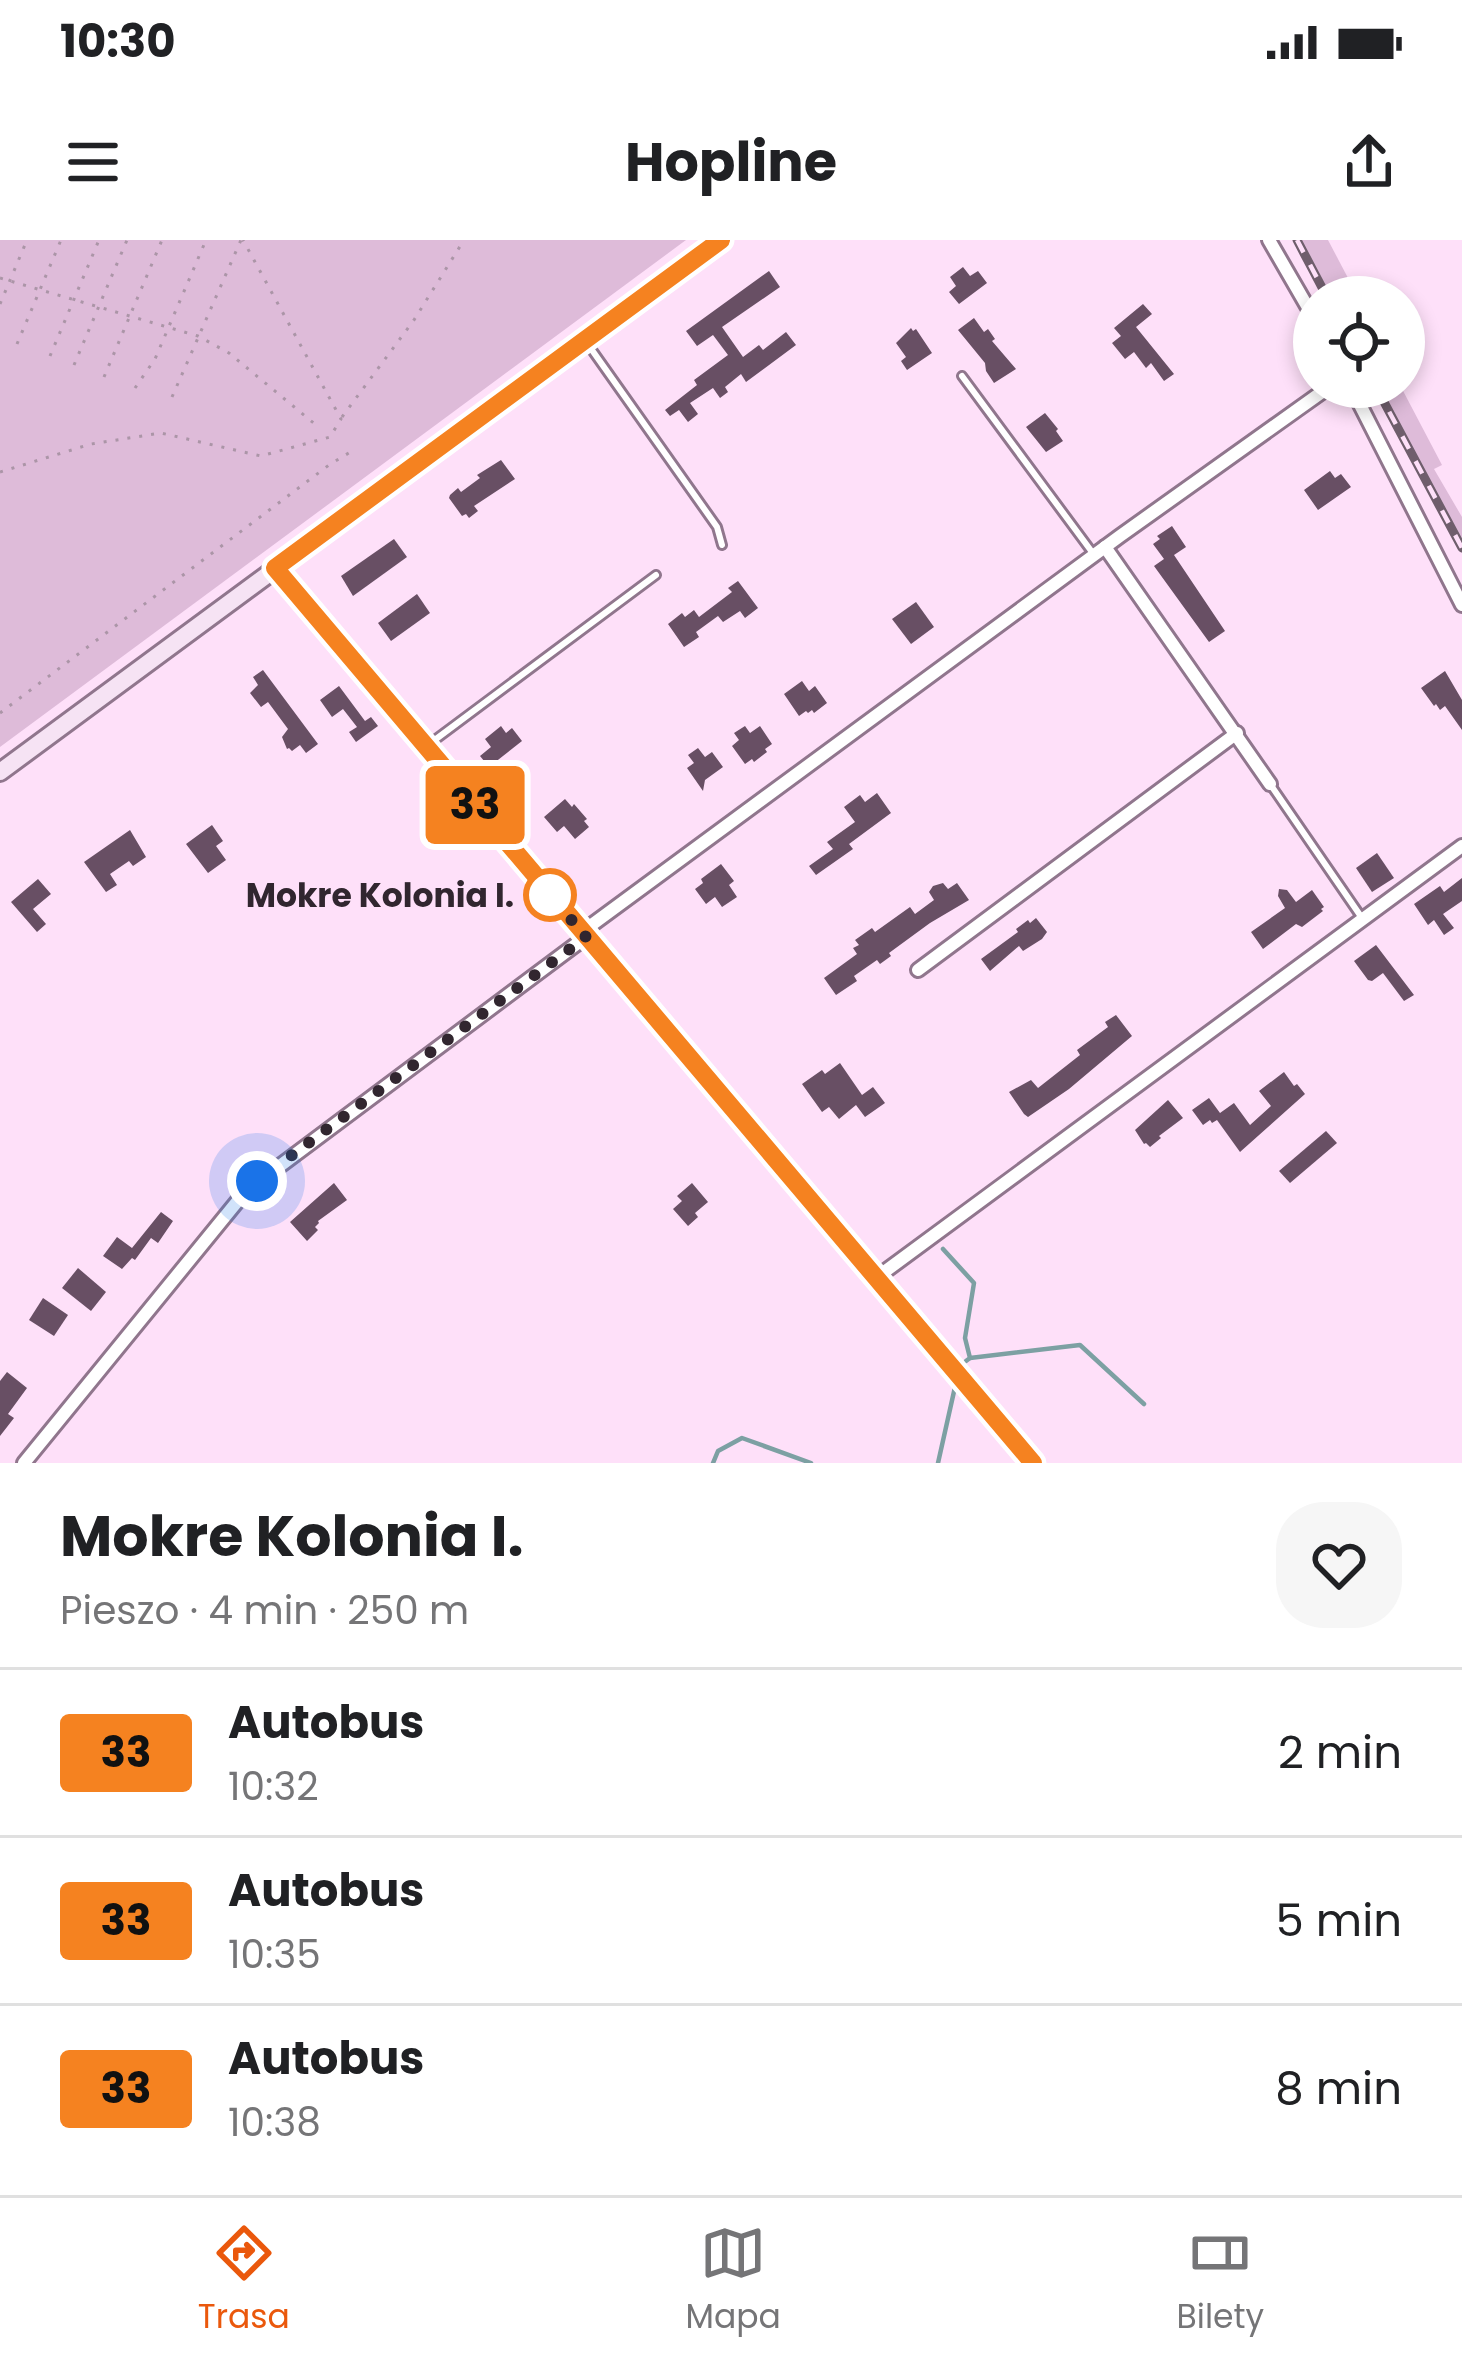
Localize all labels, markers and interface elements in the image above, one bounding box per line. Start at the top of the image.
text: 10:30 [60,10,176,73]
text: Hopline [625,124,837,200]
icon: menu [60,129,126,195]
icon: share [1336,129,1402,195]
map controls [1293,276,1425,408]
button: locate [1293,276,1425,408]
line badge: 33 [421,766,529,844]
text: 33 [450,775,500,834]
marker: Mokre Kolonia I. [525,870,575,920]
place label: Mokre Kolonia I. [246,872,514,919]
your location [227,1151,287,1211]
text: Mokre Kolonia I. [60,1496,524,1576]
button: heart [1276,1502,1402,1628]
text: Pieszo · 4 min · 250 m [60,1583,469,1638]
text: Autobus [228,1691,424,1754]
text: 2 min [1278,1721,1402,1784]
text: 33 [101,1723,151,1782]
text: 10:32 [228,1759,319,1814]
text: Autobus [228,1859,424,1922]
text: 5 min [1276,1889,1402,1952]
text: 33 [101,1891,151,1950]
text: 10:35 [228,1927,321,1982]
text: Autobus [228,2027,424,2090]
text: 8 min [1275,2057,1402,2120]
text: 33 [101,2059,151,2118]
text: 10:38 [228,2095,321,2150]
tab: Trasa [198,2220,290,2342]
tab: Mapa [686,2220,781,2342]
tab: Bilety [1177,2220,1264,2342]

